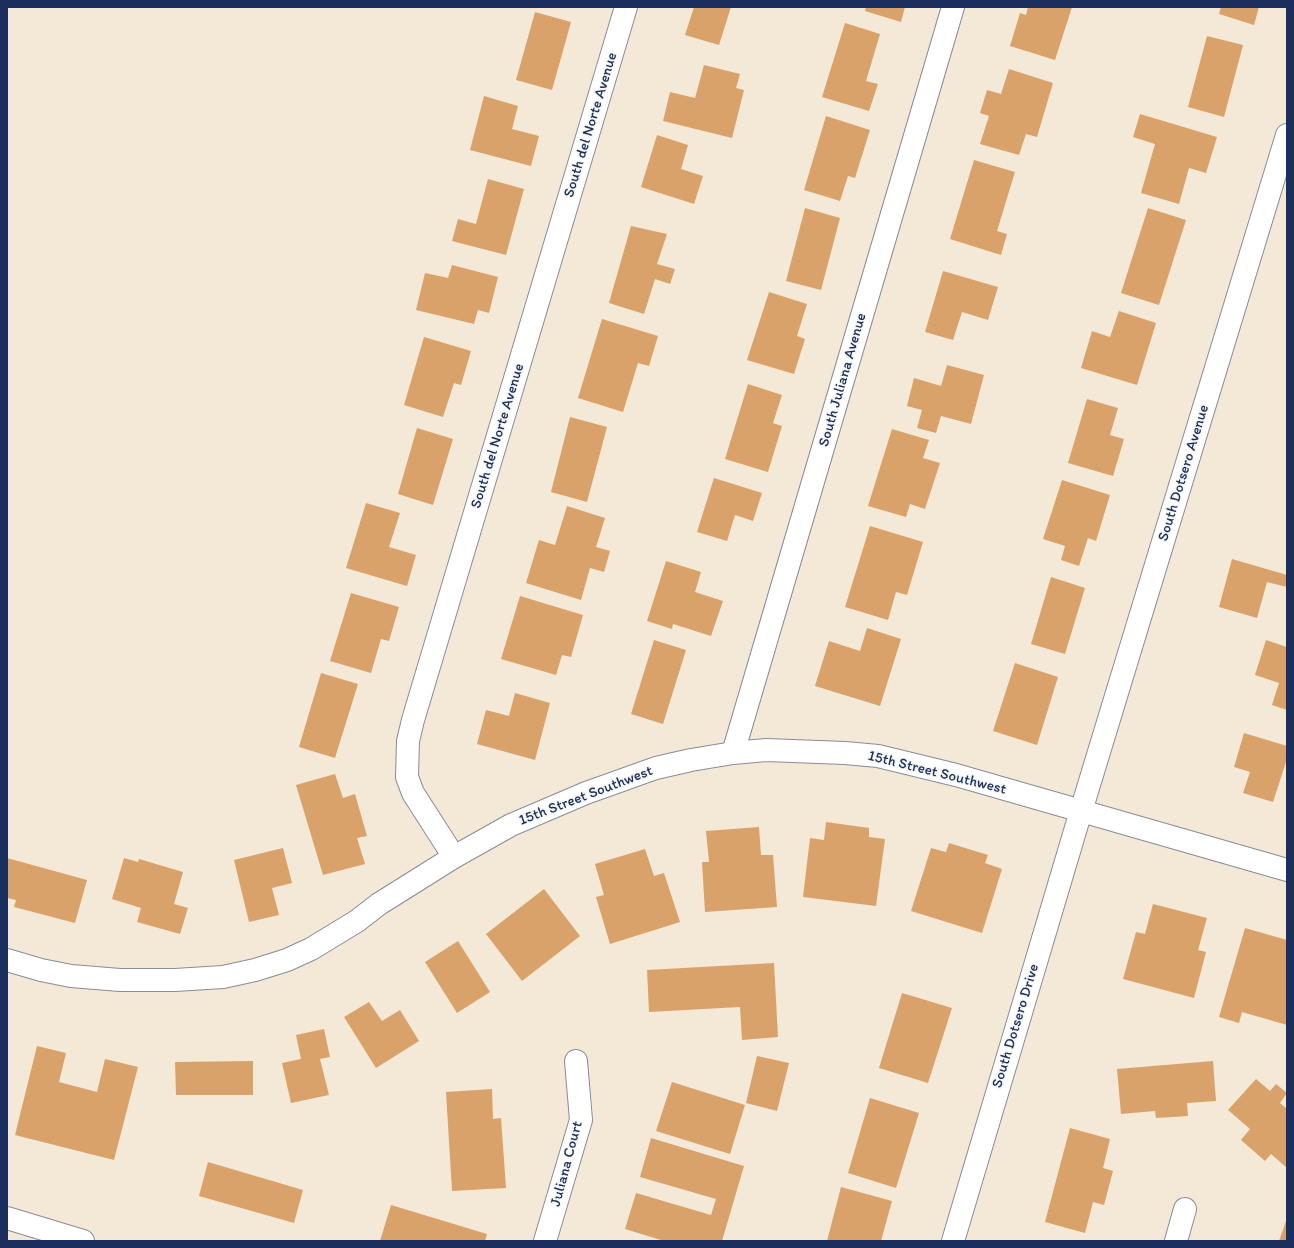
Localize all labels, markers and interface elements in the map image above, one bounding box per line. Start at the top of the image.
street label: South del Norte Avenue [560,50,622,200]
street label: South Juliana Avenue [815,311,871,449]
street label: South del Norte Avenue [467,361,529,511]
street label: South Dotsero Avenue [1155,403,1213,543]
street label: 15th Street Southwest [866,747,1008,799]
street label: 15th Street Southwest [517,762,655,830]
street label: South Dotsero Drive [989,962,1043,1090]
street label: Juliana Court [547,1119,587,1209]

